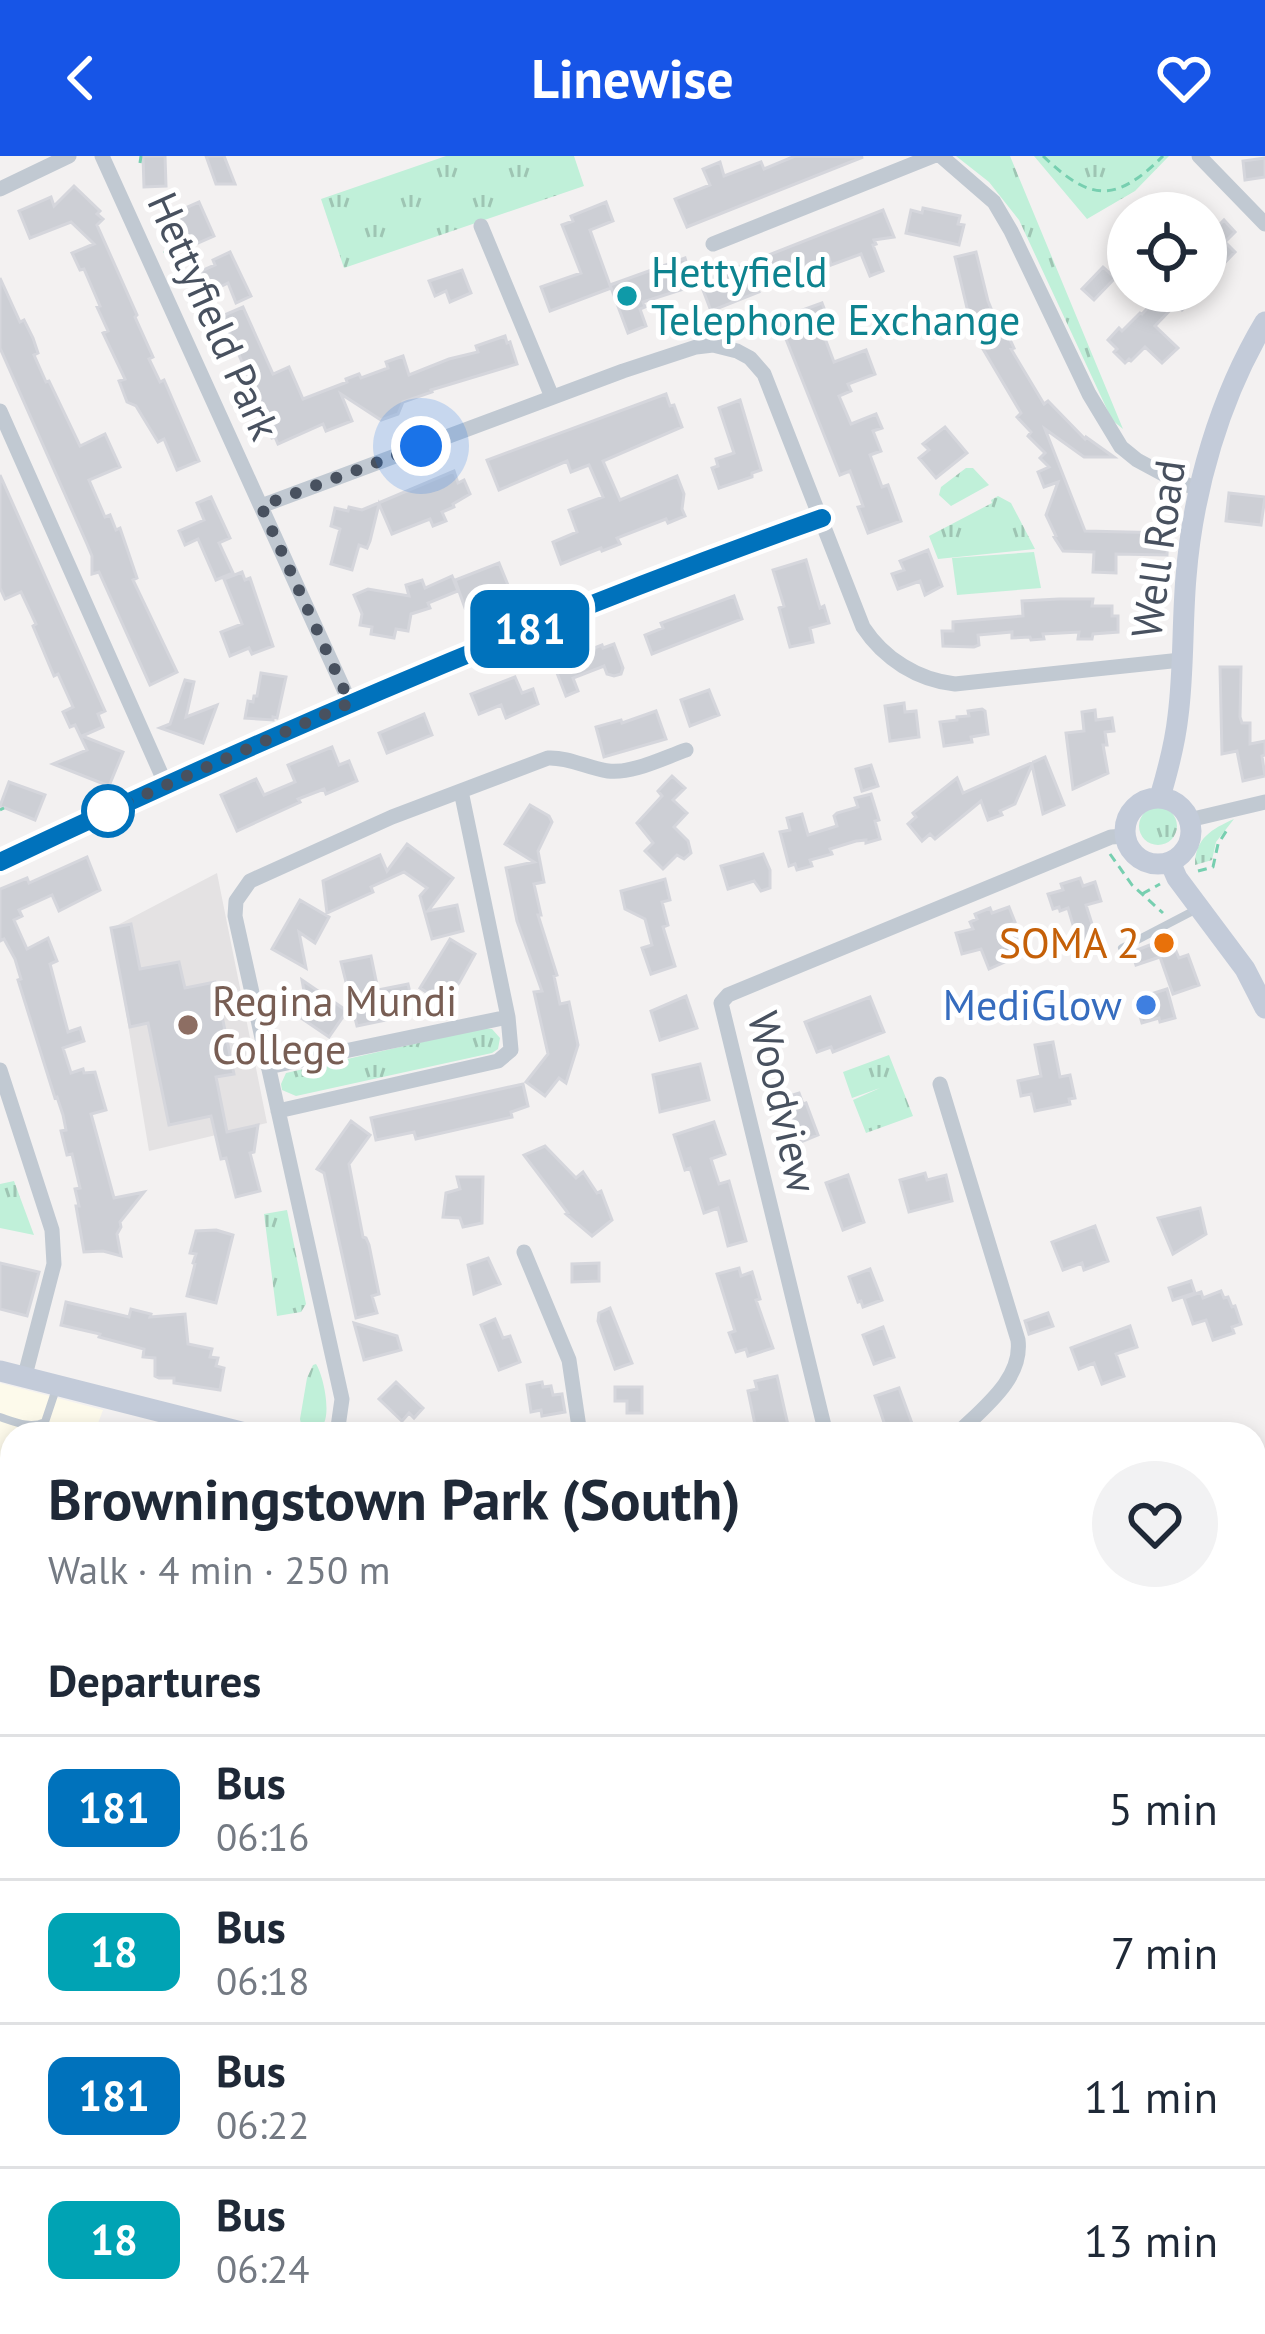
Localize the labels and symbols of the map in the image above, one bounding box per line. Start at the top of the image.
street label: Hettyfield Park [135,184,293,448]
place label: Hettyfield Telephone Exchange [651,244,1020,347]
marker: Hettyfield Telephone Exchange [614,283,640,309]
your location [391,416,451,476]
street label: Well Road [1118,456,1197,641]
line badge: 181 [461,590,599,668]
unlabelled marker [83,786,133,836]
place label: SOMA 2 [999,915,1140,970]
marker: SOMA 2 [1151,930,1177,956]
place label: Regina Mundi College [212,973,457,1076]
place label: MediGlow [943,977,1122,1032]
marker: MediGlow [1133,992,1159,1018]
street label: Woodview [736,1006,831,1198]
marker: Regina Mundi College [175,1012,201,1038]

